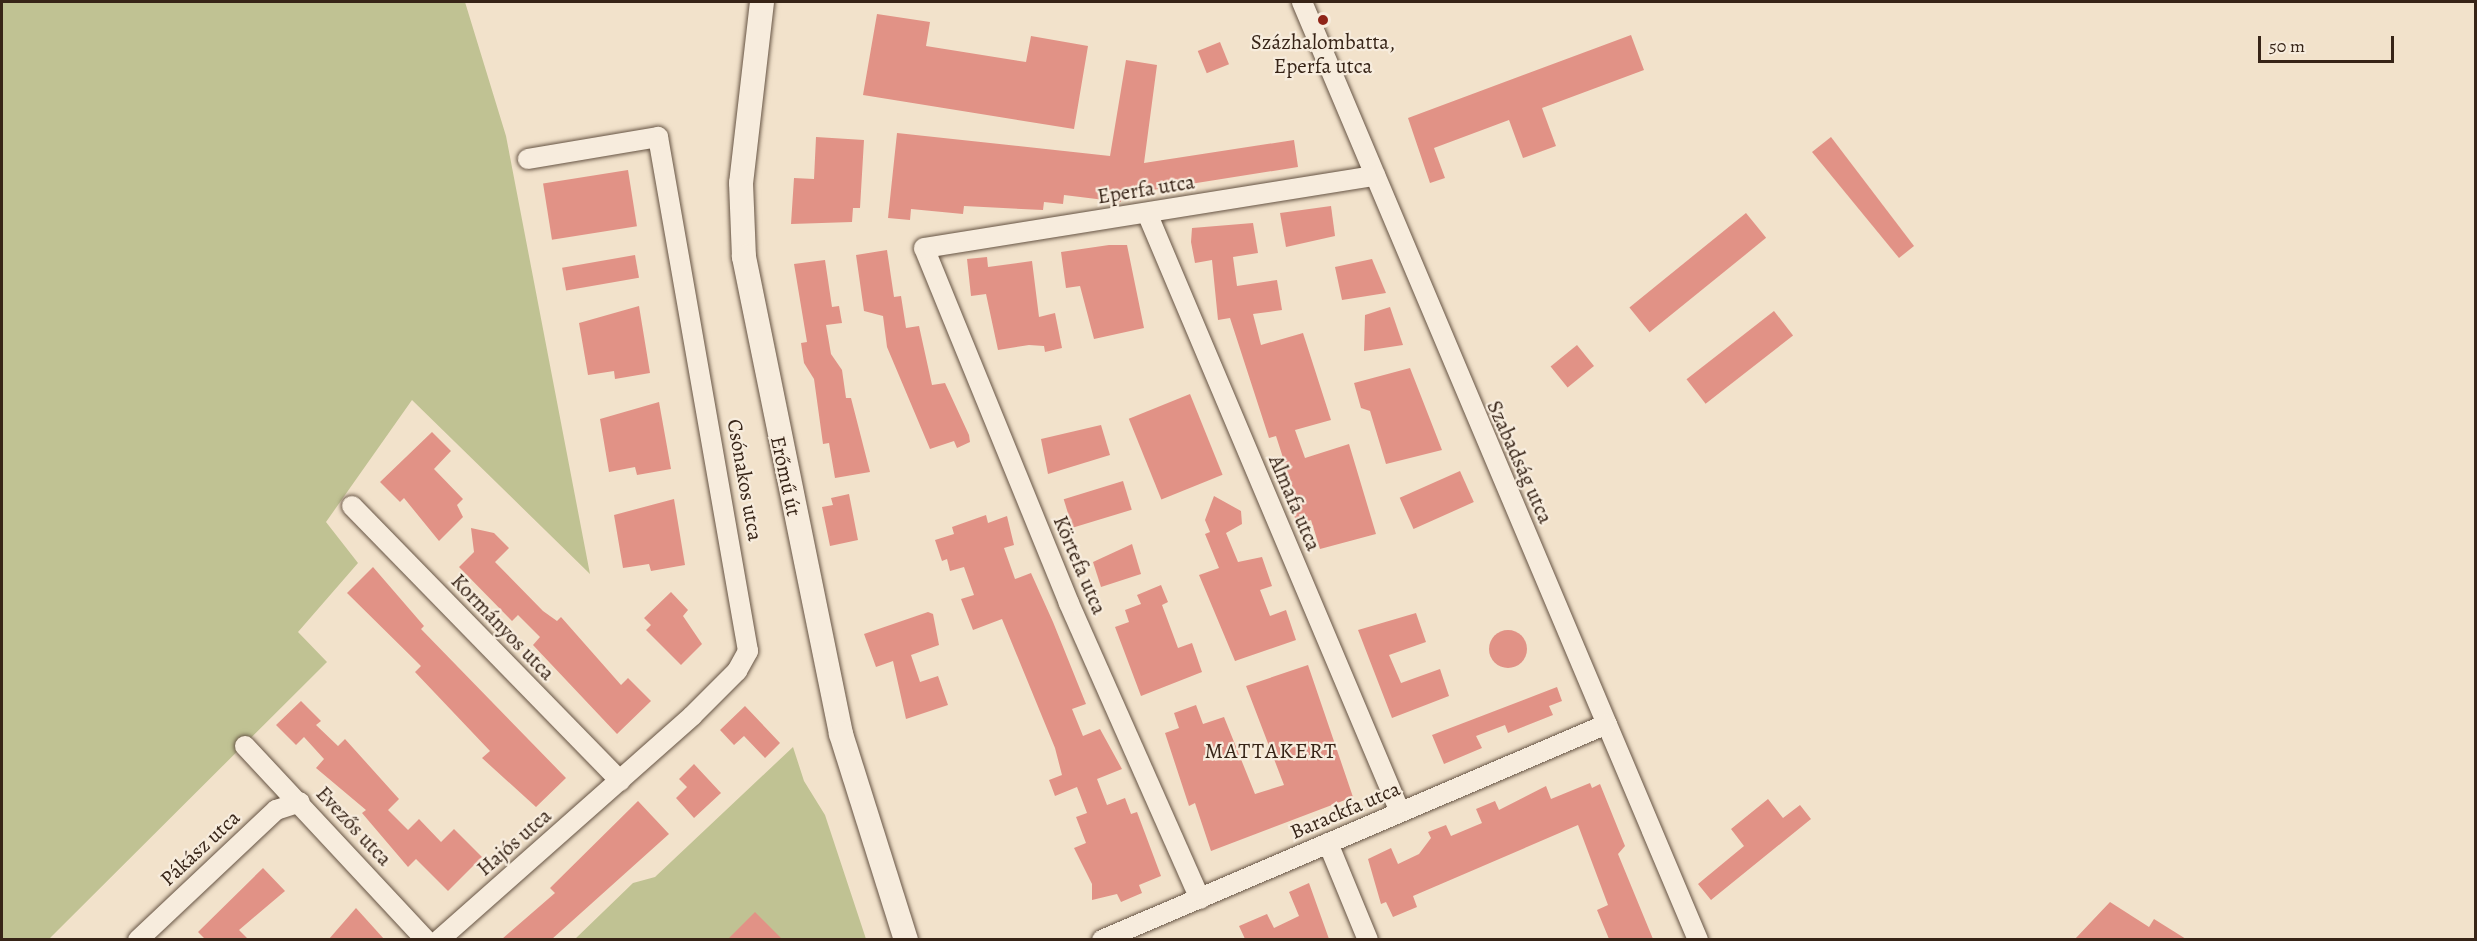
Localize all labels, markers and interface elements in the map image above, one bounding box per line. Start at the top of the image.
marker: Százhalombatta, Eperfa utca [1316,13,1330,27]
scale bar [2261,24,2398,62]
place label: Százhalombatta, Eperfa utca [1251,29,1395,79]
text: 50 m [2269,34,2305,58]
street label: Eperfa utca [1095,169,1197,209]
street label: Szabadság utca [1482,397,1558,527]
street label: Csónakos utca [722,417,768,543]
street label: Erőmű út [765,434,807,518]
street label: Almafa utca [1264,451,1326,555]
street label: Körtefa utca [1048,512,1112,618]
street label: Kormányos utca [446,569,560,685]
district label: MATTAKERT [1204,739,1338,765]
street label: Barackfa utca [1286,776,1404,844]
street label: Evezős utca [311,781,397,871]
street label: Hajós utca [472,803,556,881]
street label: Pákász utca [155,805,245,891]

